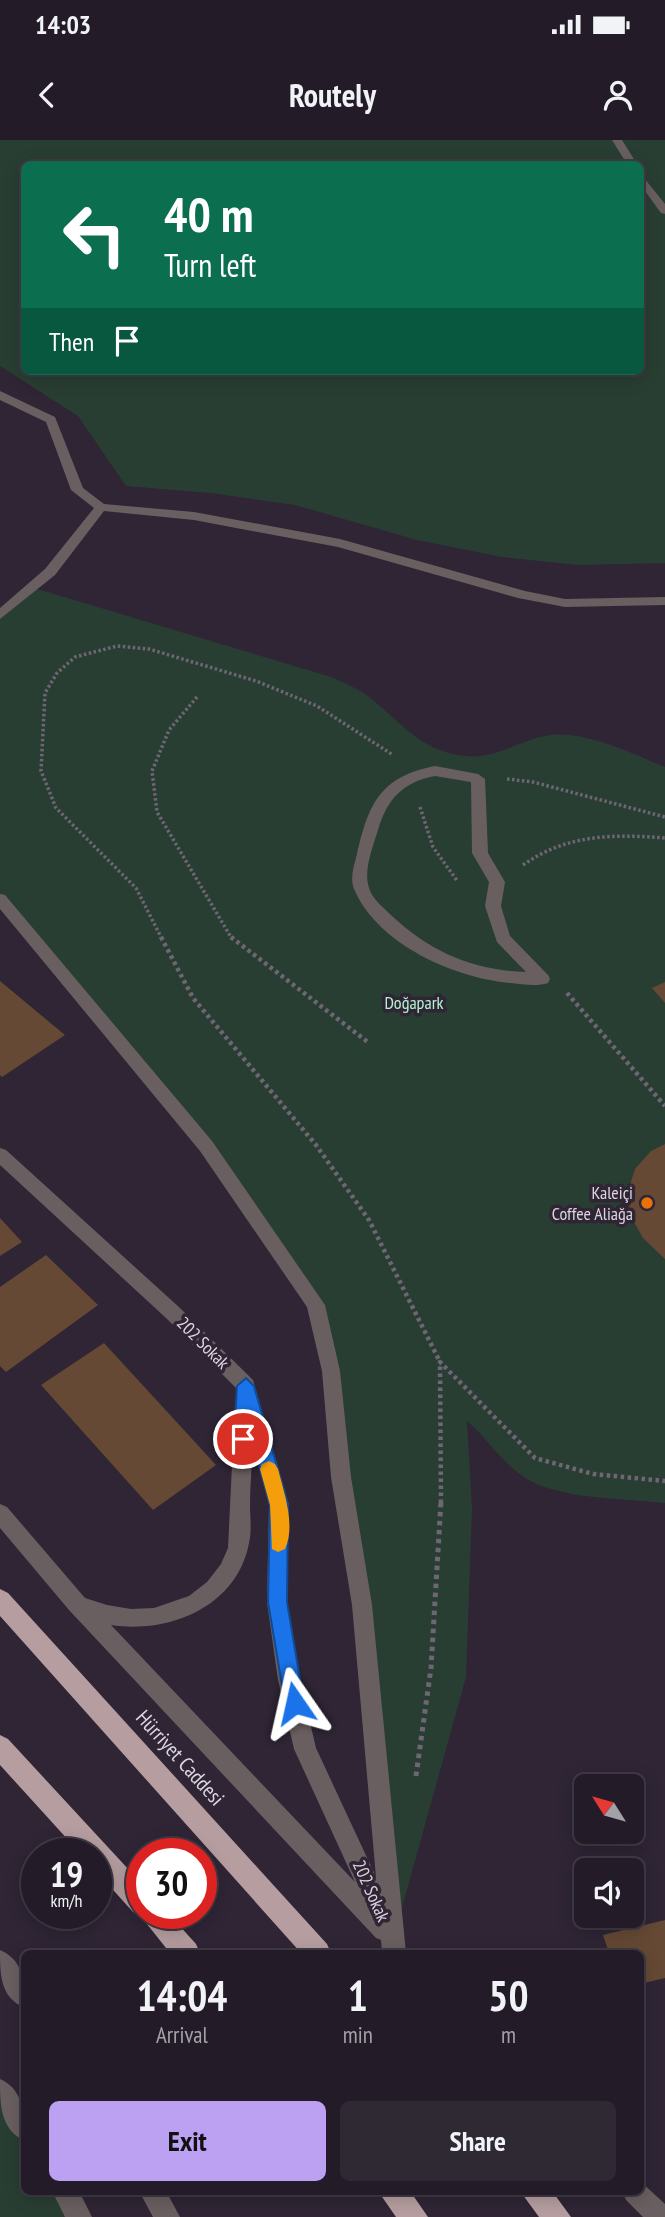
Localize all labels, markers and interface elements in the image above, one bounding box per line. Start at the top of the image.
text: 14:03 [35,8,91,41]
text: Routely [289,74,376,116]
icon: back [28,76,66,114]
icon: person [599,76,637,114]
text: 40 m [164,182,253,246]
icon: left [49,189,140,280]
text: Turn left [164,244,256,286]
icon: arrive [108,322,146,360]
text: Then [49,325,94,358]
park label: Doğapark [384,991,444,1014]
place label: Kaleiçi Coffee Aliağa [552,1181,633,1225]
marker: Kaleiçi Coffee Aliağa [639,1195,655,1211]
street label: 202 Sokak [172,1312,234,1374]
pin [213,1409,273,1469]
icon: arrive [224,1420,262,1458]
position arrow [258,1666,332,1740]
street label: Hürriyet Caddesi [130,1704,230,1811]
north arrow [574,1774,644,1844]
map controls [574,1774,644,1928]
speed limit sign: 30 [126,1838,217,1929]
text: 19 [50,1851,83,1897]
street label: 202 Sokak [348,1857,395,1925]
button: sound [574,1858,644,1928]
text: km/h [51,1889,82,1912]
text: 14:04 [136,1968,227,2023]
text: 1 [348,1968,368,2023]
text: 50 [488,1968,528,2023]
text: Arrival [156,2020,208,2049]
text: min [343,2020,373,2049]
text: m [501,2020,516,2049]
button: Exit [49,2101,326,2181]
button: Share [340,2101,616,2181]

